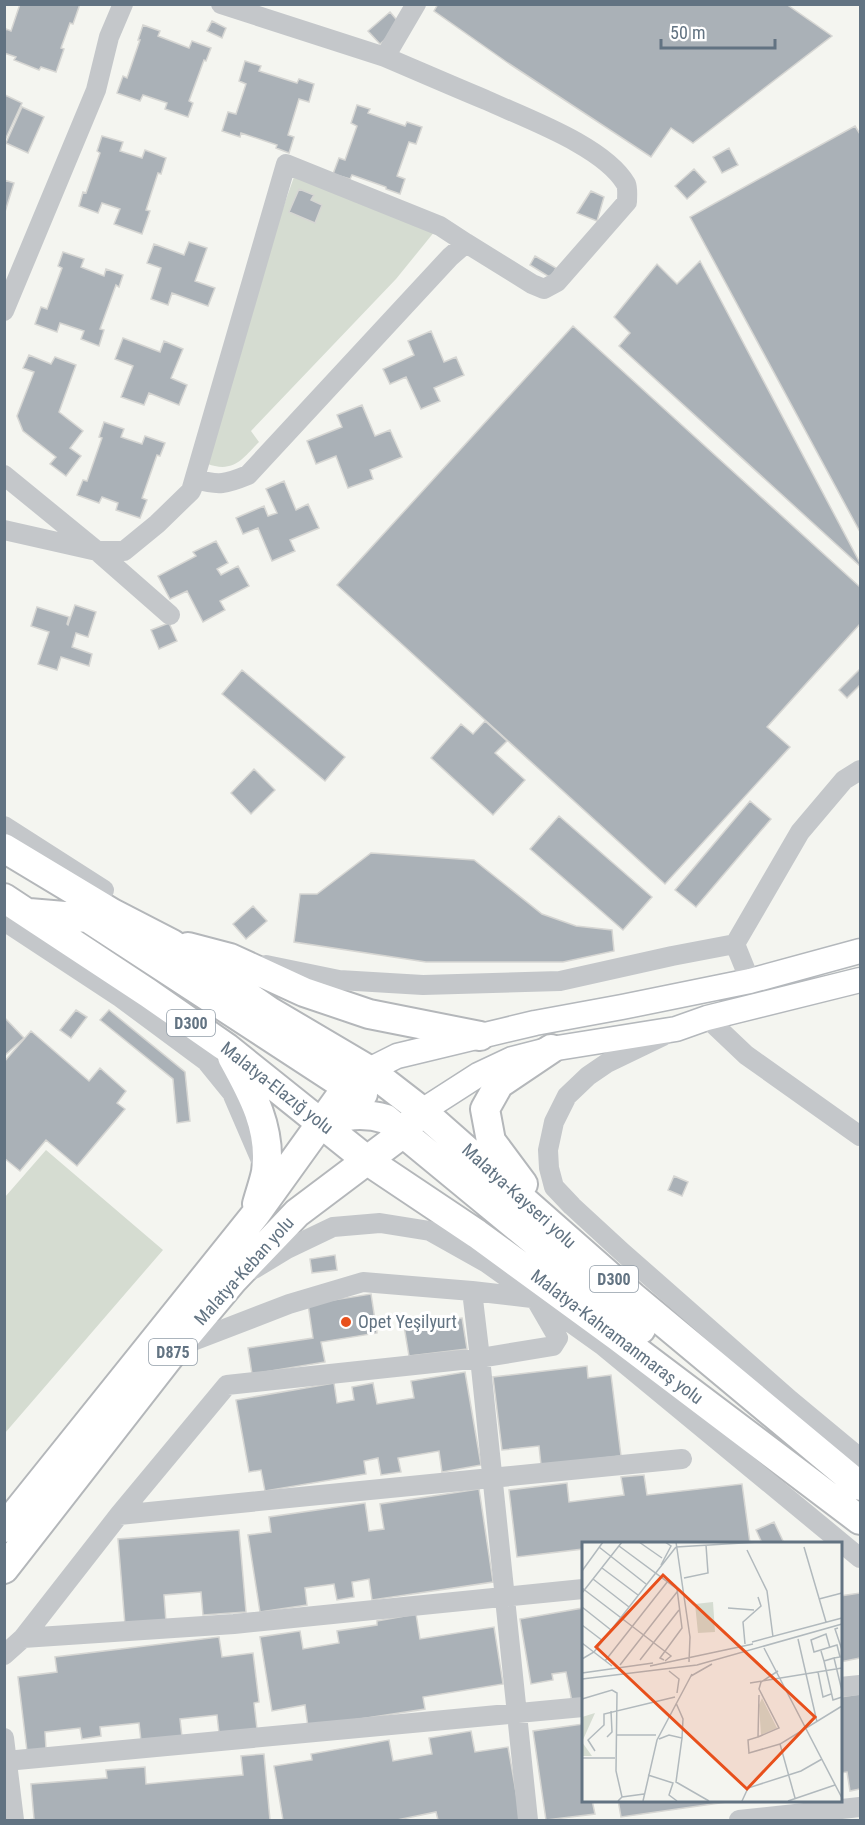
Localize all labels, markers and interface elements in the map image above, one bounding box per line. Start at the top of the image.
scale bar [661,12,775,50]
text: 50 m [670,22,705,43]
road number: D300 [167,1010,215,1036]
street label: Malatya-Elazığ yolu [217,1037,338,1138]
street label: Malatya-Kayseri yolu [458,1139,581,1252]
street label: Malatya-Keban yolu [190,1212,298,1329]
street label: Malatya-Kahramanmaraş yolu [527,1265,707,1408]
road number: D300 [590,1266,638,1292]
place label: Opet Yeşilyurt [358,1311,457,1332]
marker: Opet Yeşilyurt [339,1315,353,1329]
road number: D875 [149,1339,197,1365]
inset map [582,1542,841,1801]

